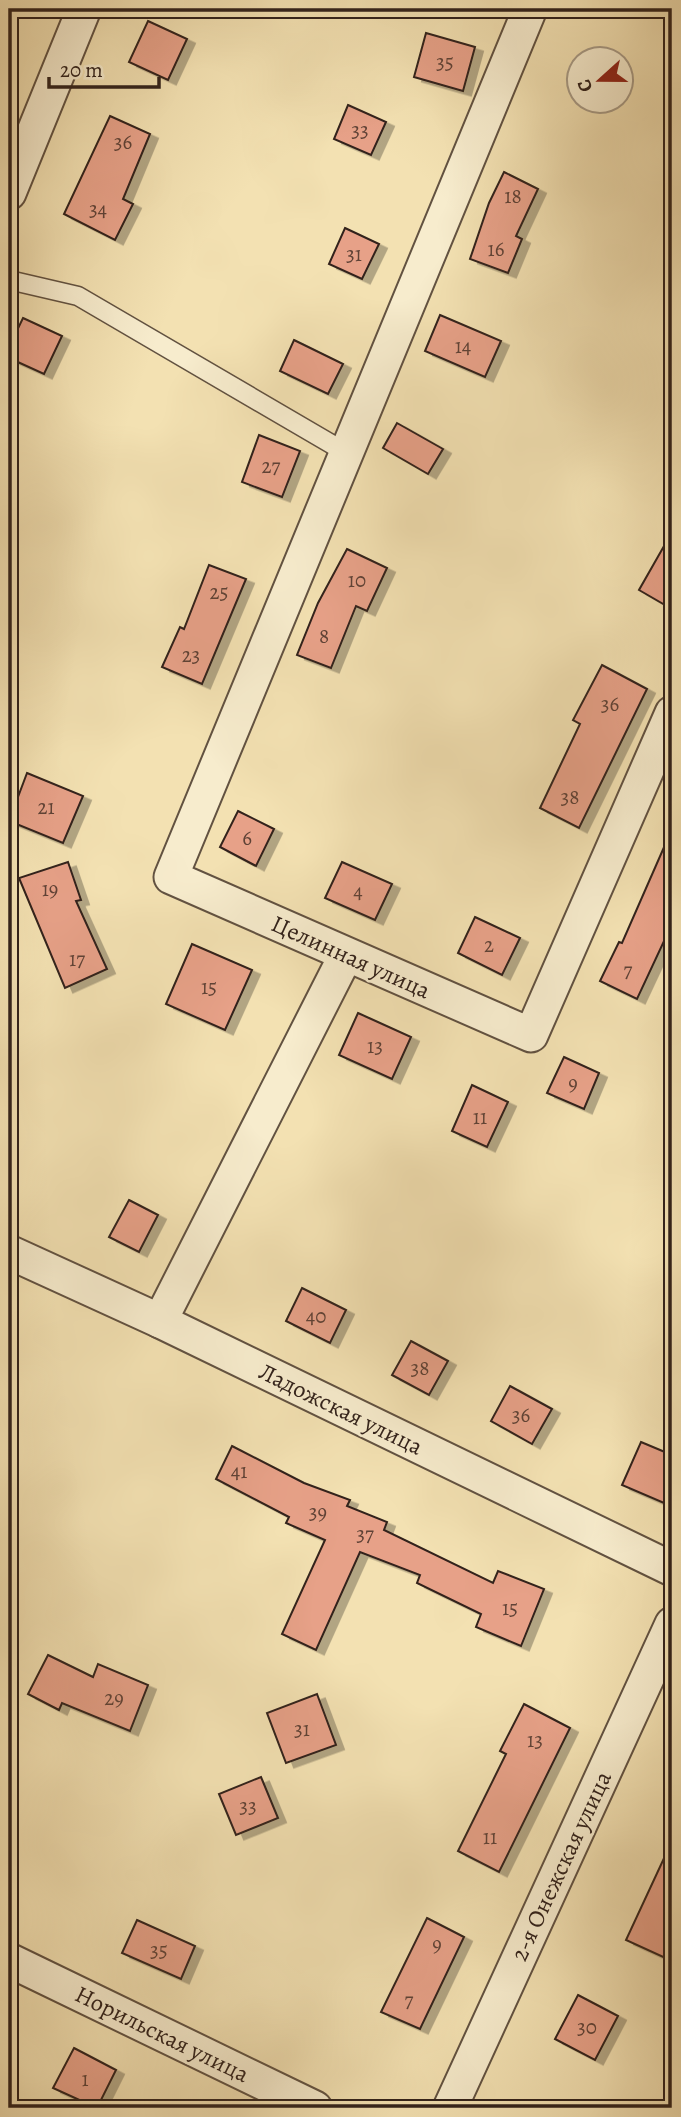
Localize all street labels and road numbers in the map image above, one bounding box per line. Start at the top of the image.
street label: Целинная улица [267,908,435,1006]
street label: Ладожская улица [254,1356,428,1462]
street label: 2-я Онежская улица [503,1766,619,1966]
street label: Норильская улица [70,1978,254,2090]

